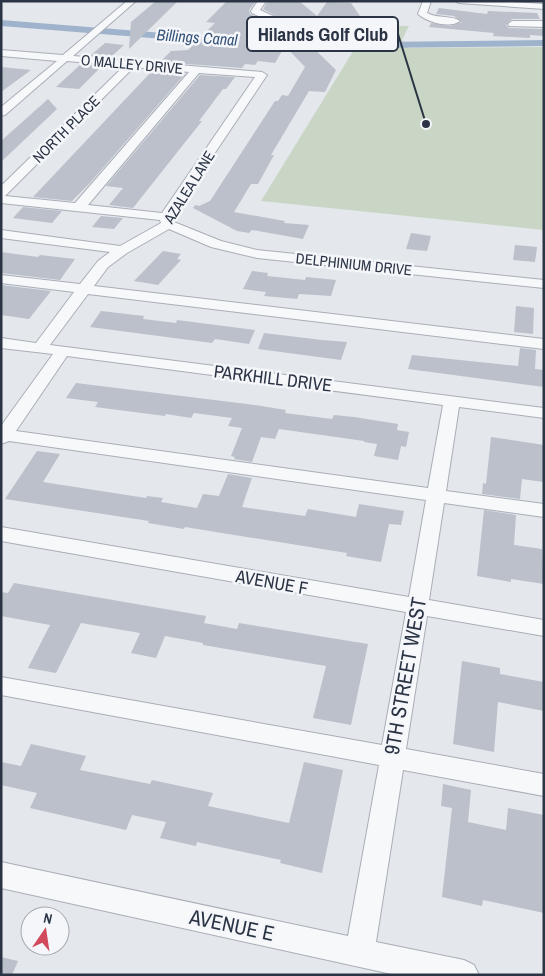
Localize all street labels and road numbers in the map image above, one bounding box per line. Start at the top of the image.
street label: O MALLEY DRIVE [80,49,184,79]
street label: NORTH PLACE [28,91,104,167]
street label: AZALEA LANE [158,147,220,228]
street label: DELPHINIUM DRIVE [295,247,413,281]
street label: PARKHILL DRIVE [212,358,334,398]
street label: AVENUE F [233,563,310,601]
street label: 9TH STREET WEST [377,594,433,757]
street label: AVENUE E [186,902,277,948]

